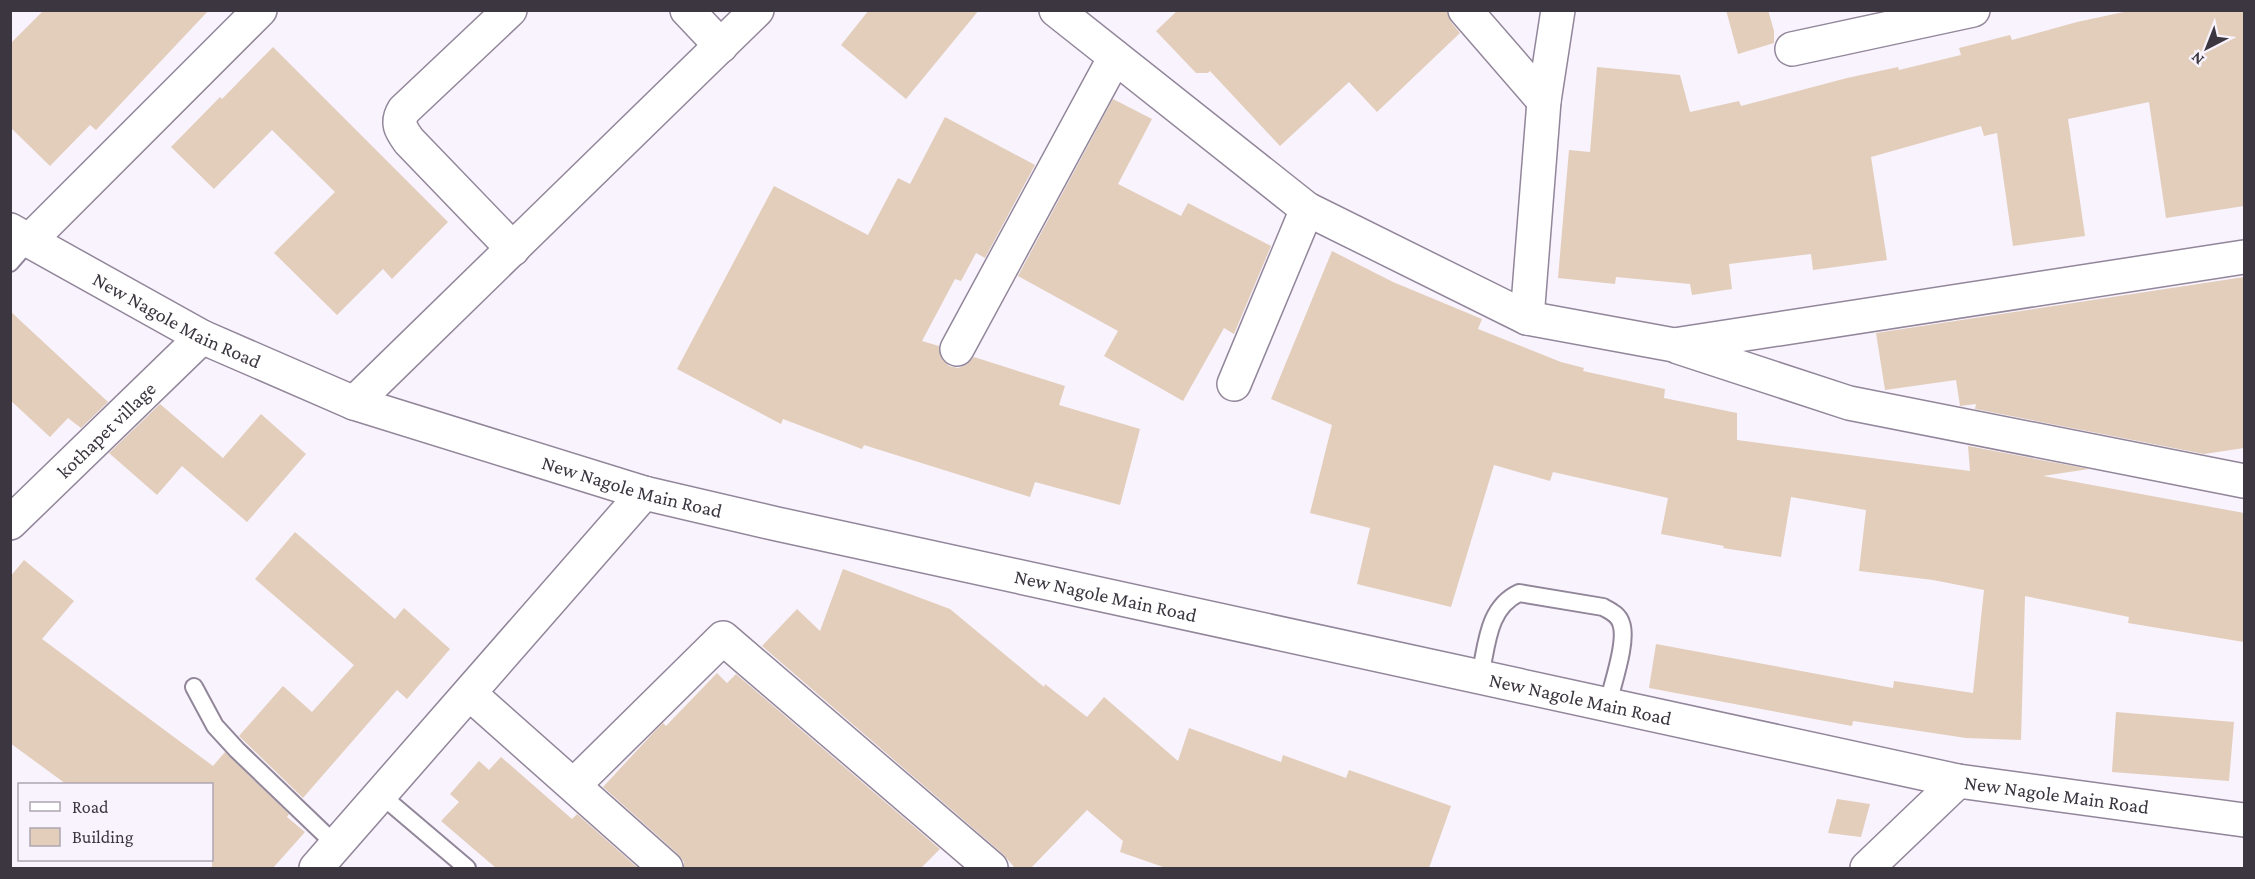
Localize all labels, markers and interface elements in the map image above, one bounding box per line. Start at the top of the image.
north arrow [2177,18,2237,78]
text: N [2187,49,2207,69]
street label: New Nagole Main Road [89,268,265,372]
street label: kothapet village [53,377,160,482]
street label: New Nagole Main Road [539,451,725,522]
street label: New Nagole Main Road [1012,565,1199,626]
street label: New Nagole Main Road [1487,668,1674,729]
street label: New Nagole Main Road [1963,771,2151,818]
legend [18,783,213,861]
text: Road [72,797,109,817]
text: Building [72,827,134,847]

